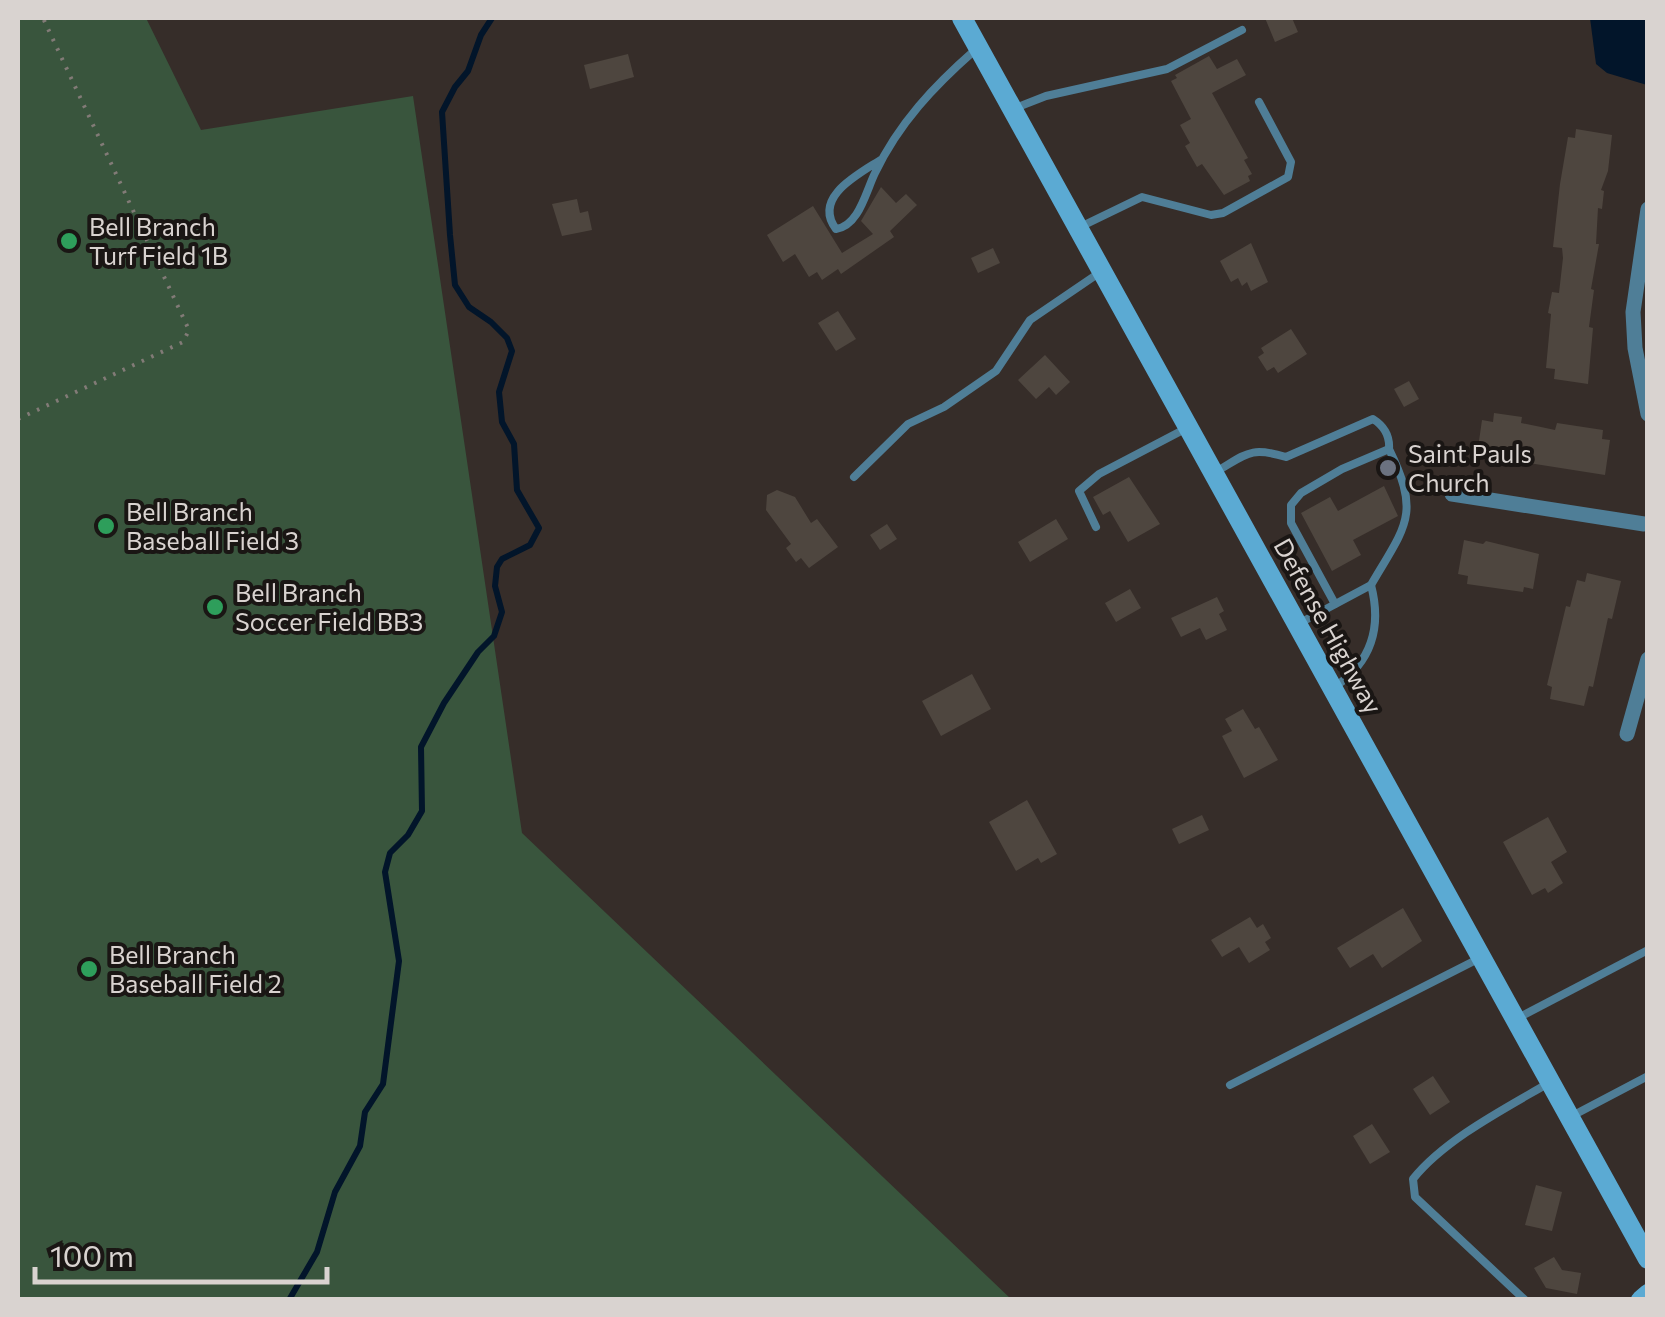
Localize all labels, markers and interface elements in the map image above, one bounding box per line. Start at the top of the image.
place label: Bell Branch Turf Field 1B [89,211,228,270]
marker: Bell Branch Turf Field 1B [58,230,80,252]
place label: Saint Pauls Church [1408,438,1532,497]
marker: Saint Pauls Church [1377,457,1399,479]
place label: Bell Branch Baseball Field 3 [126,496,299,555]
marker: Bell Branch Baseball Field 3 [95,515,117,537]
street label: Defense Highway [1268,533,1389,718]
place label: Bell Branch Soccer Field BB3 [235,577,423,636]
marker: Bell Branch Soccer Field BB3 [204,596,226,618]
place label: Bell Branch Baseball Field 2 [109,939,282,998]
marker: Bell Branch Baseball Field 2 [78,958,100,980]
scale bar [35,1222,328,1284]
text: 100 m [50,1236,134,1273]

